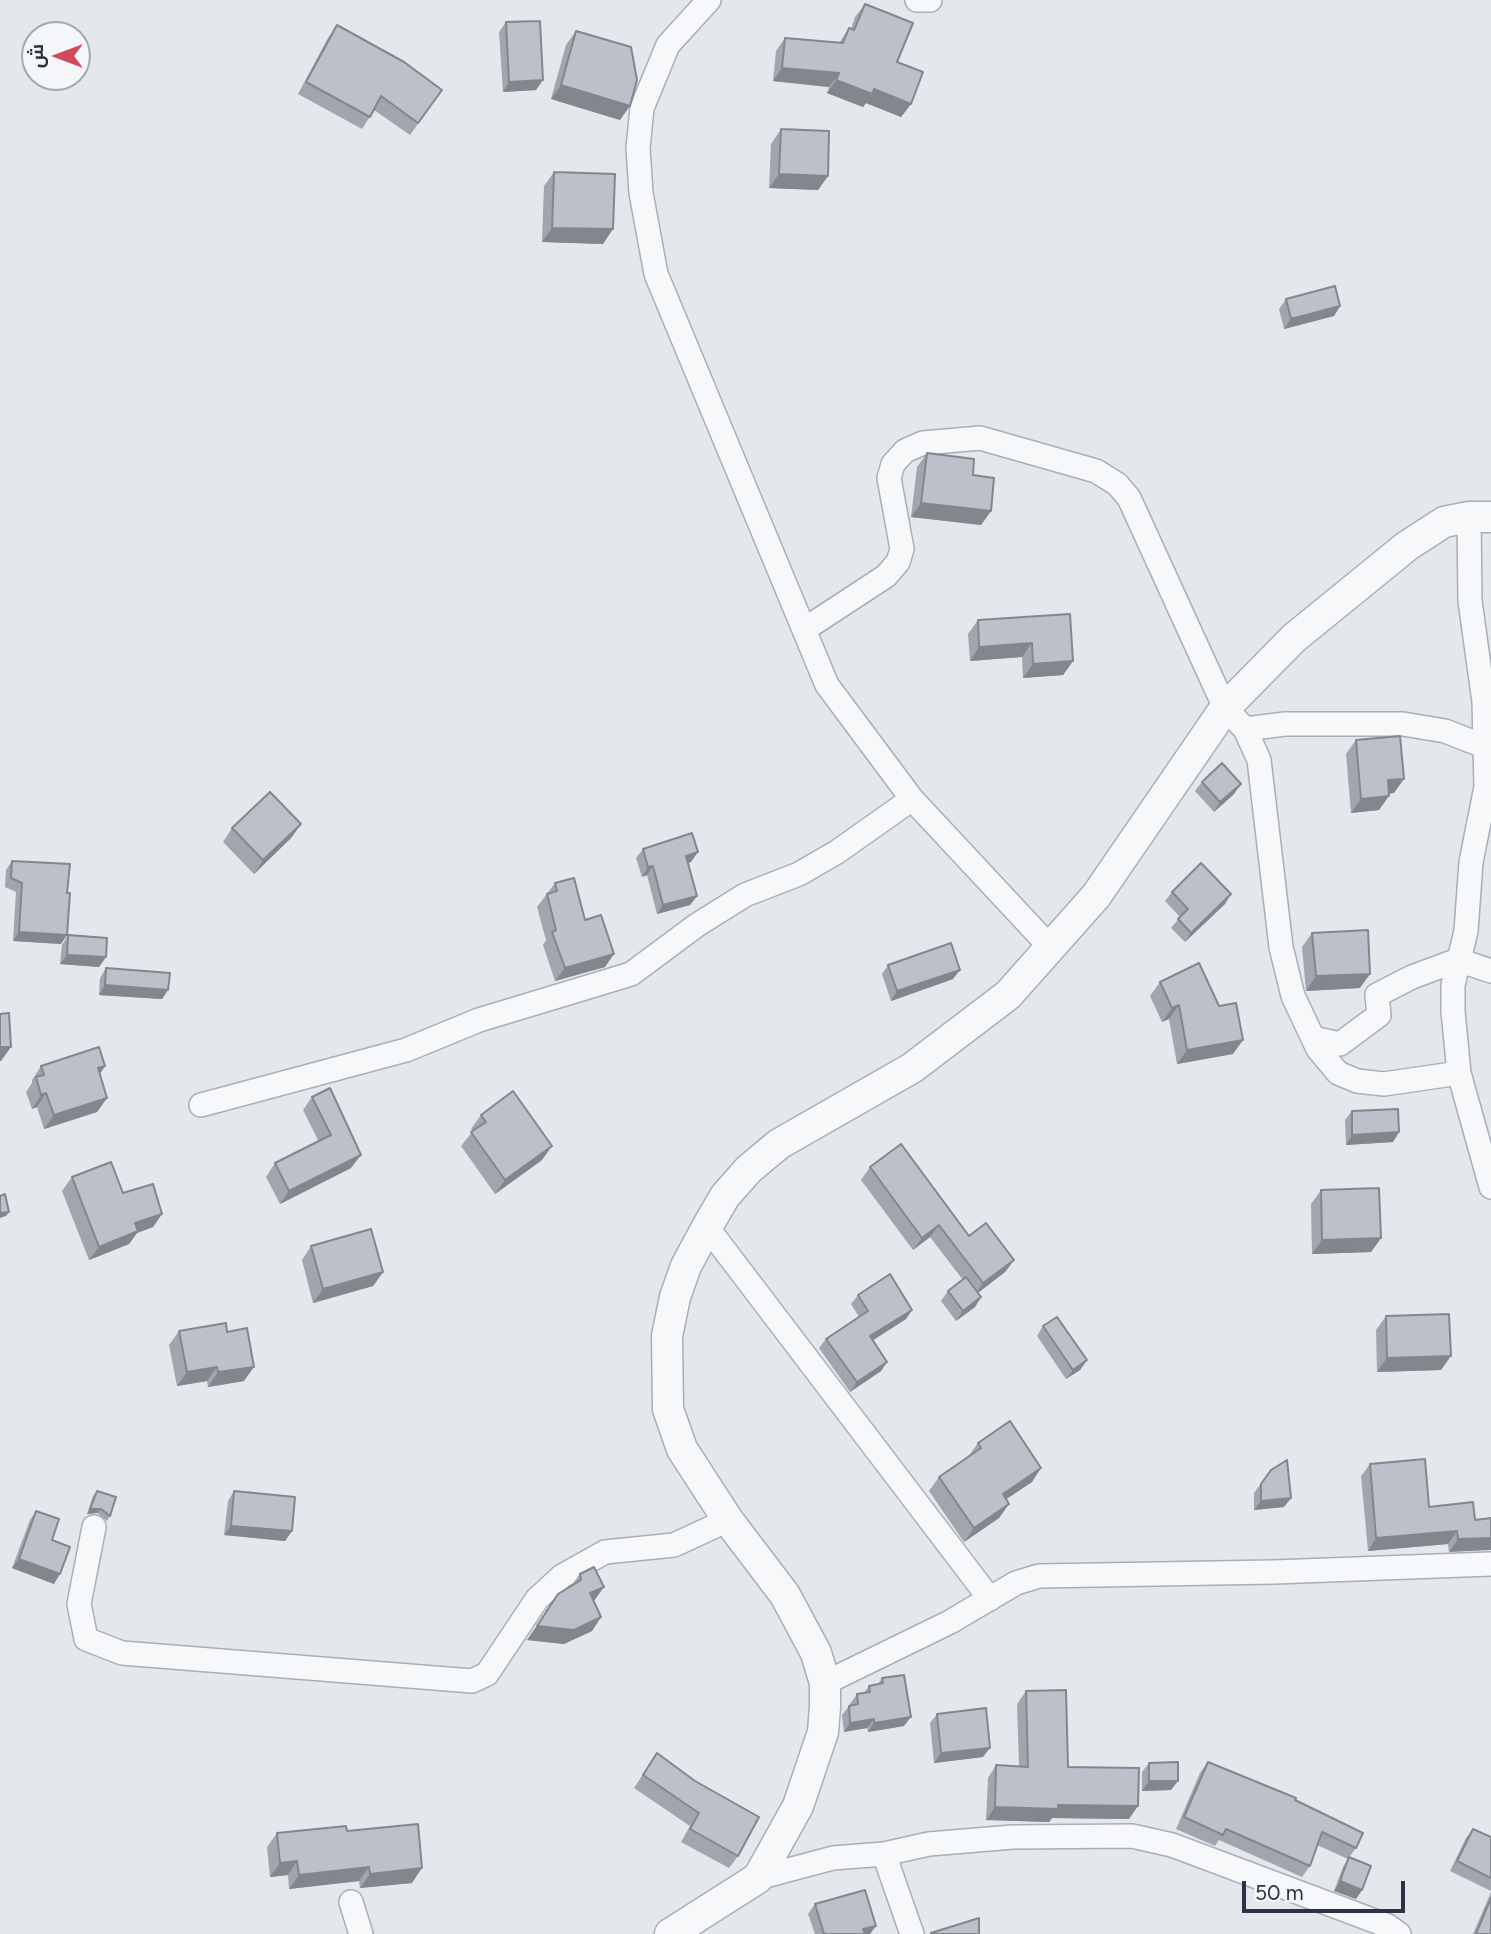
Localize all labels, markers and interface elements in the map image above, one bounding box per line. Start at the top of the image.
north arrow [21,21,91,91]
text: ش [25,44,48,68]
scale bar [1246,1868,1409,1912]
text: 50 m [1255,1880,1304,1905]

